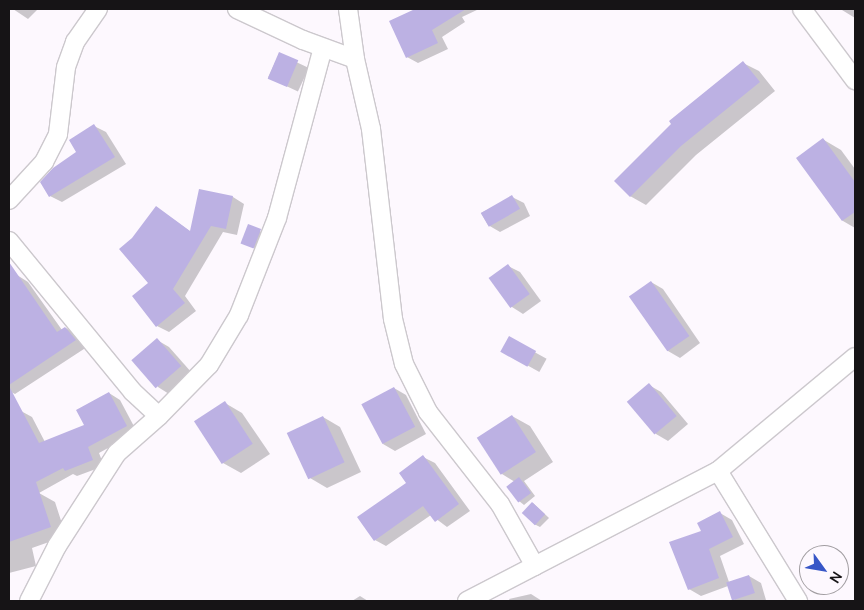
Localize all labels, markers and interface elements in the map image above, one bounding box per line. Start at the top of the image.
north arrow [799,545,849,595]
text: N [826,568,847,587]

